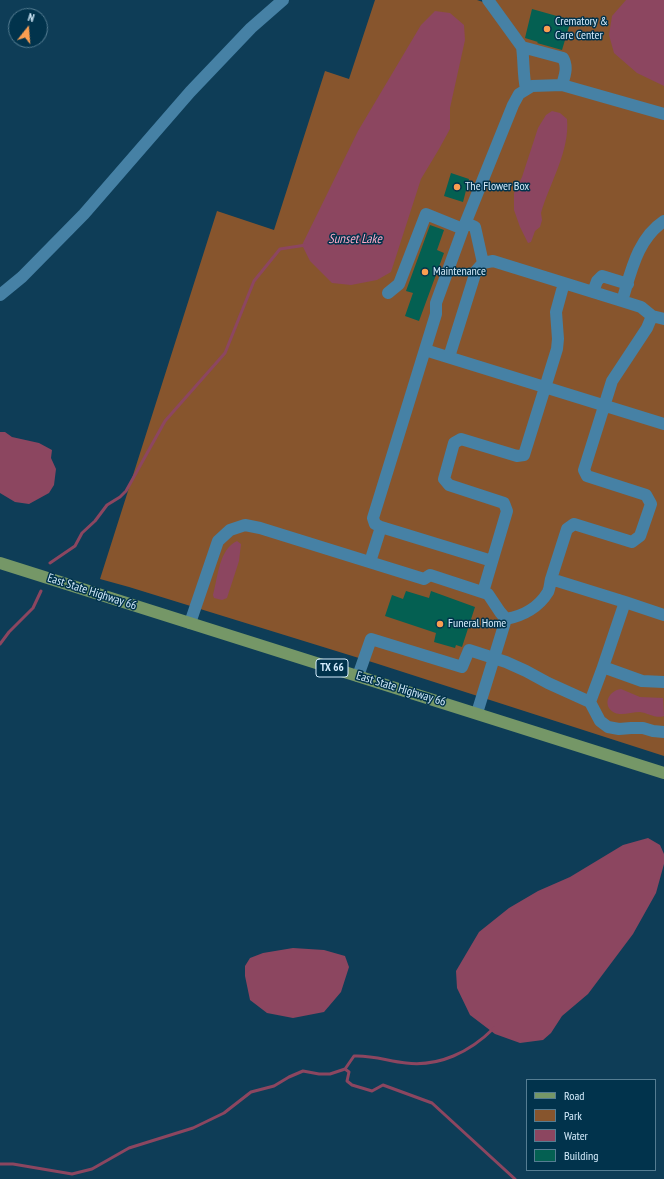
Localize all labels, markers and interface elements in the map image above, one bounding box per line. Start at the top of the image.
north arrow [8,8,48,48]
text: N [26,10,36,25]
place label: Crematory & Care Center [555,15,608,43]
marker: Crematory & Care Center [542,24,552,34]
place label: The Flower Box [465,180,529,194]
marker: The Flower Box [452,182,462,192]
water label: Sunset Lake [328,231,382,247]
place label: Maintenance [433,265,486,279]
marker: Maintenance [420,267,430,277]
street label: East State Highway 66 [46,571,138,613]
place label: Funeral Home [448,617,506,631]
marker: Funeral Home [435,619,445,629]
road number: TX 66 [316,659,348,677]
street label: East State Highway 66 [354,669,448,709]
legend [526,1079,656,1171]
text: Road [564,1088,584,1103]
text: Park [564,1108,582,1123]
text: Water [564,1128,588,1143]
text: Building [564,1148,599,1163]

